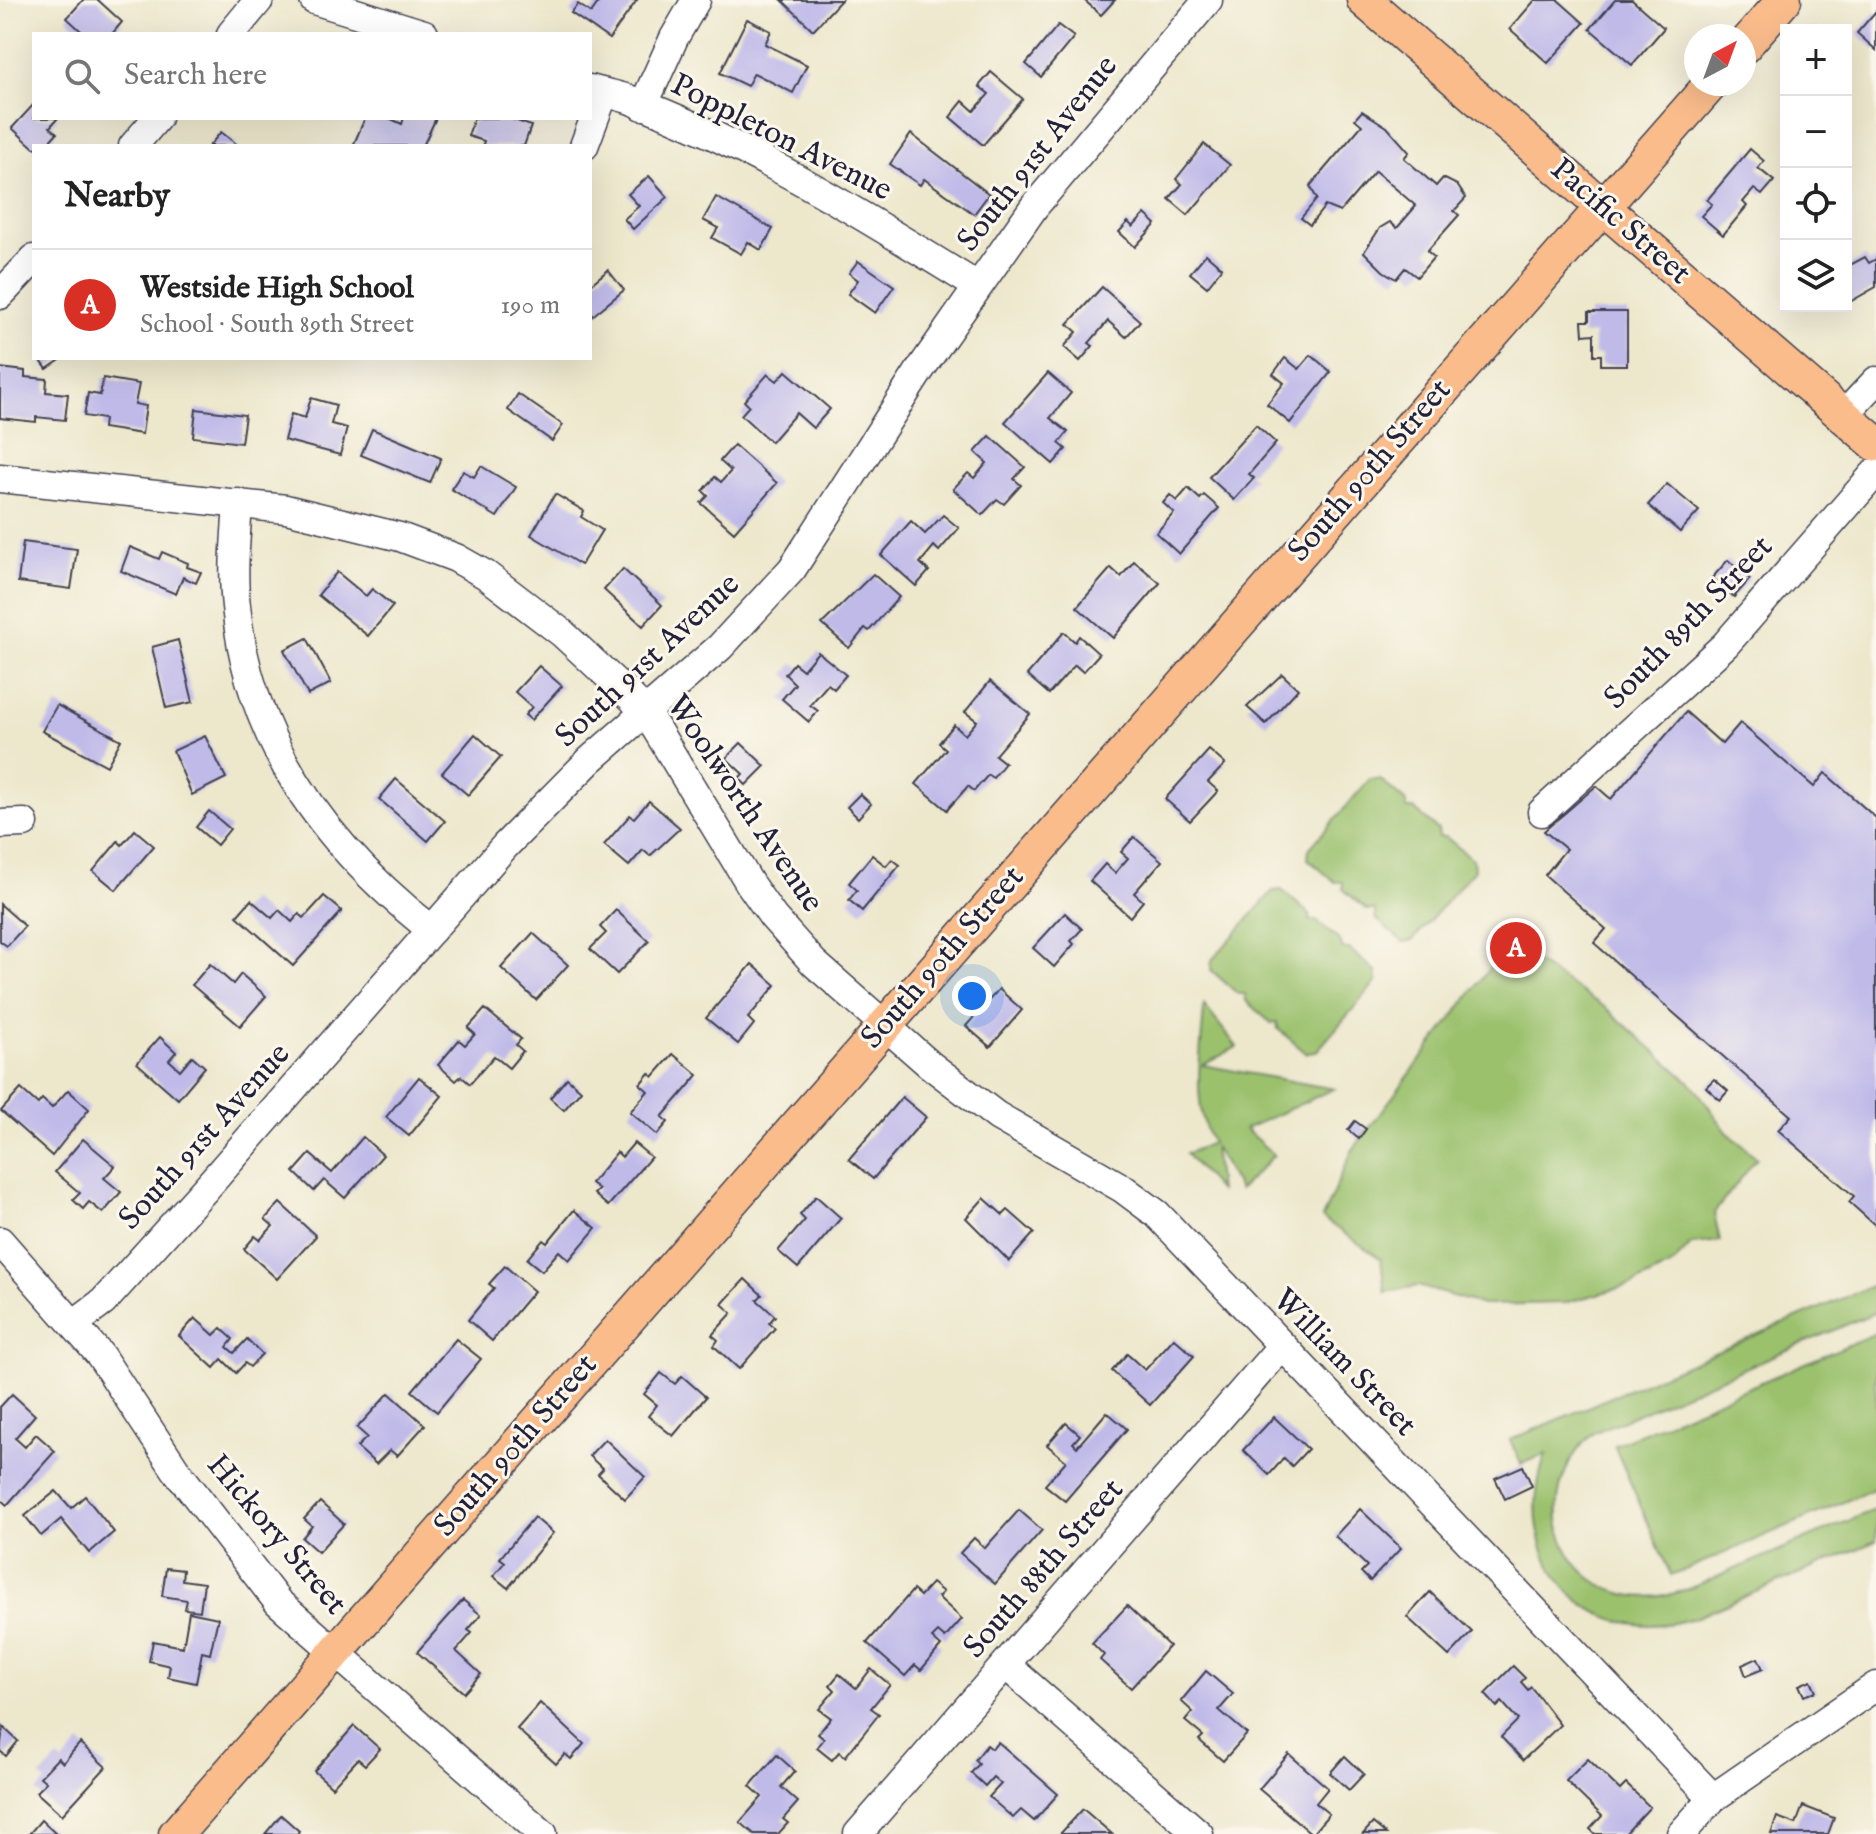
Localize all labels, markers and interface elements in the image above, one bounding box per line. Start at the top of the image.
north arrow [1684,24,1756,96]
map controls [1780,24,1852,312]
button: + [1780,24,1852,96]
search box [32,32,592,120]
street label: South 91st Avenue [949,48,1127,260]
icon: search [60,54,104,98]
text: Search here [124,57,267,95]
street label: Poppleton Avenue [664,65,898,211]
button: − [1780,96,1852,168]
street label: Pacific Street [1541,150,1699,294]
button: locate [1780,168,1852,240]
text: Nearby [64,175,170,218]
button: layers [1780,240,1852,312]
text: Westside High School [140,270,414,308]
text: A [81,289,99,322]
text: 190 m [500,289,560,322]
text: School · South 89th Street [140,308,414,341]
street label: South 90th Street [1279,371,1461,571]
street label: South 89th Street [1596,527,1782,719]
street label: South 91st Avenue [547,565,749,757]
street label: Woolworth Avenue [656,687,832,921]
street label: South 90th Street [852,858,1034,1058]
pin: A [1490,918,1542,978]
your location [952,976,992,1016]
street label: South 91st Avenue [110,1035,300,1239]
street label: William Street [1263,1280,1425,1446]
street label: South 90th Street [425,1346,607,1546]
street label: Hickory Street [197,1446,355,1624]
street label: South 88th Street [955,1471,1133,1667]

